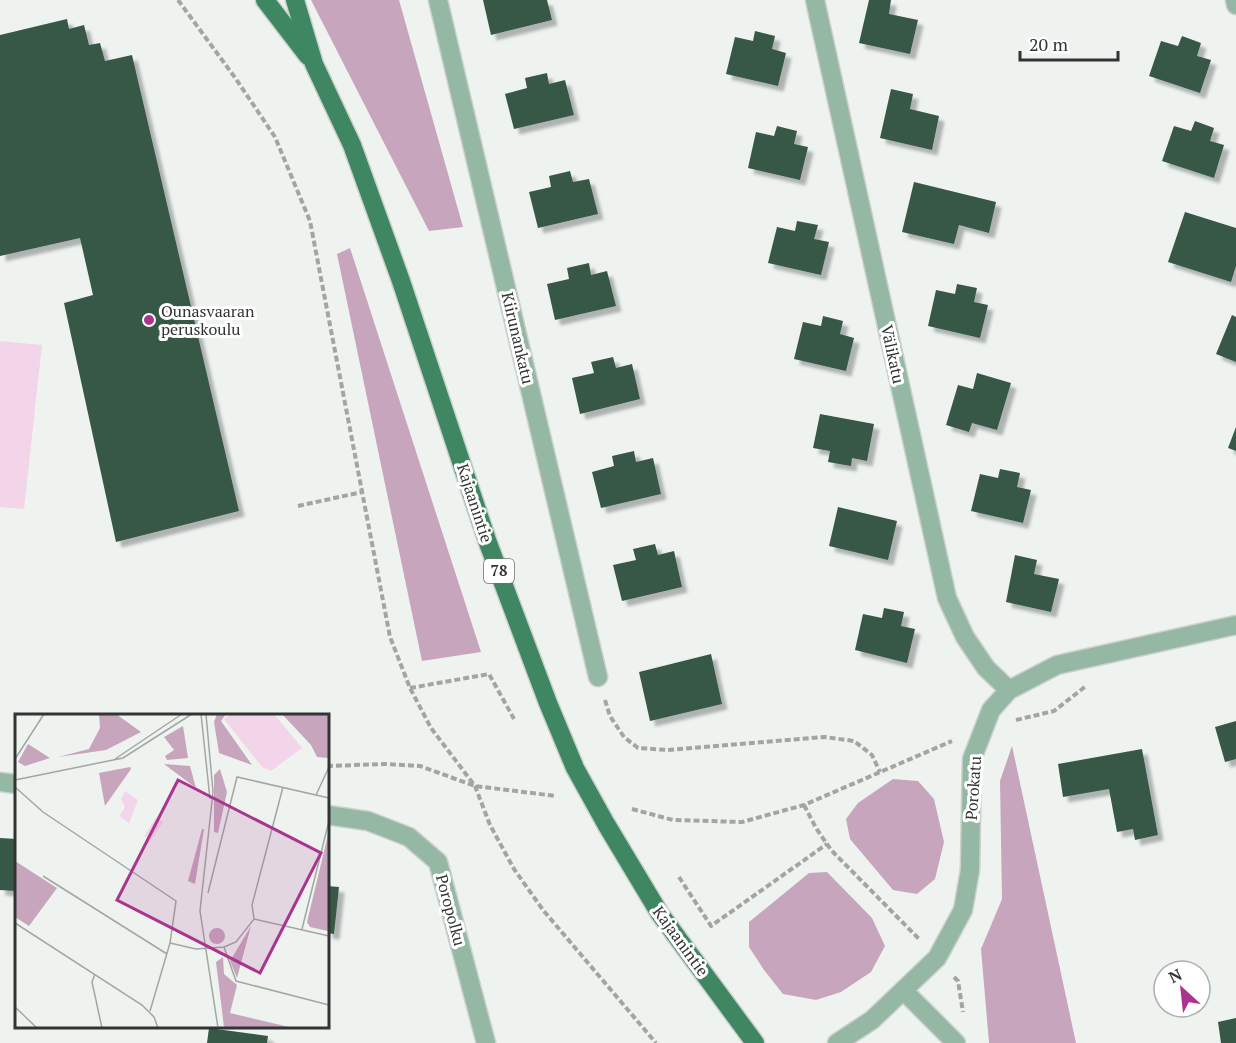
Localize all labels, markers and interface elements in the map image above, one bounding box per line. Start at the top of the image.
scale bar [1020,24,1118,62]
text: 20 m [1029,32,1069,56]
street label: Kiirunankatu [497,290,539,386]
place label: Ounasvaaran peruskoulu [161,300,255,340]
marker: Ounasvaaran peruskoulu [142,313,156,327]
street label: Välikatu [876,323,910,385]
street label: Kajaanintie [452,461,498,545]
road number: 78 [484,559,514,583]
inset map [15,714,328,1028]
street label: Porokatu [960,755,986,821]
street label: Poropolku [431,872,471,948]
street label: Kajaanintie [648,901,714,981]
north arrow [1152,959,1212,1019]
text: N [1165,963,1186,988]

